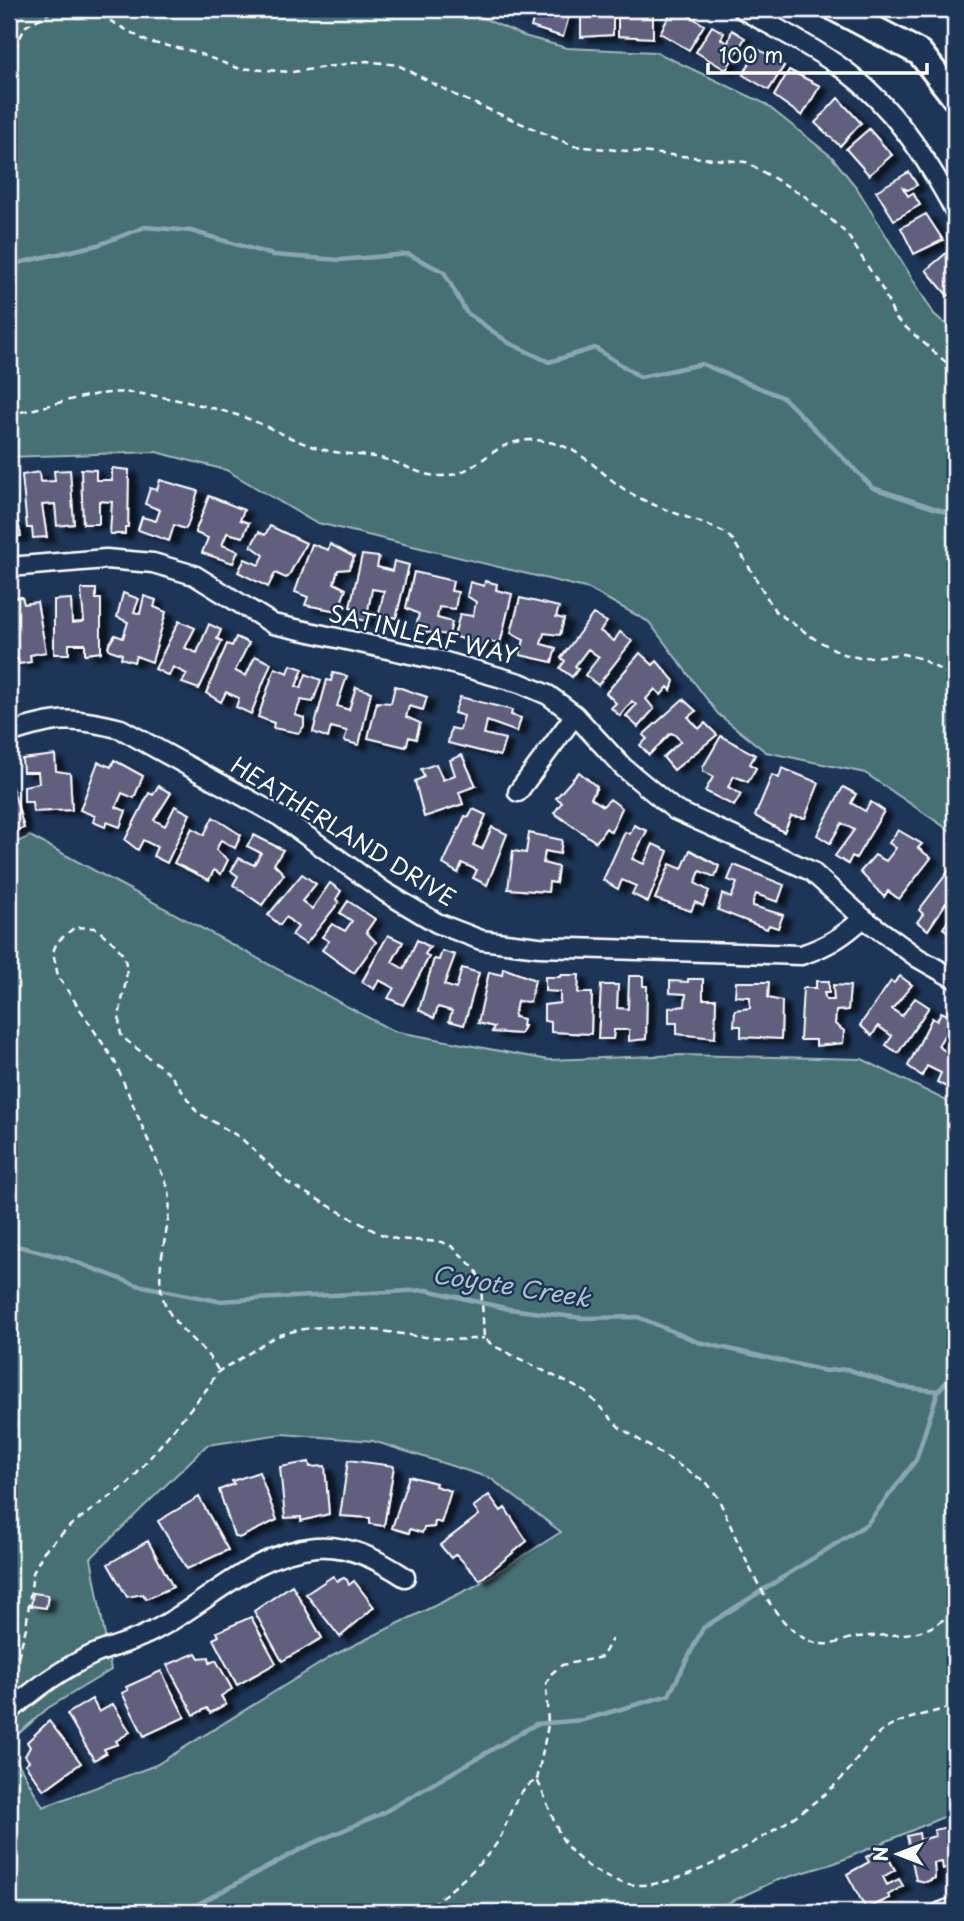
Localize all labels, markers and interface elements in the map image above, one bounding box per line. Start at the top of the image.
scale bar [708,32,927,76]
text: 100 m [719,38,783,70]
street label: SATINLEAF WAY [325,595,521,672]
street label: HEATHERLAND DRIVE [225,747,463,914]
water label: Coyote Creek [430,1255,594,1315]
north arrow [862,1820,932,1890]
text: N [866,1846,894,1862]

